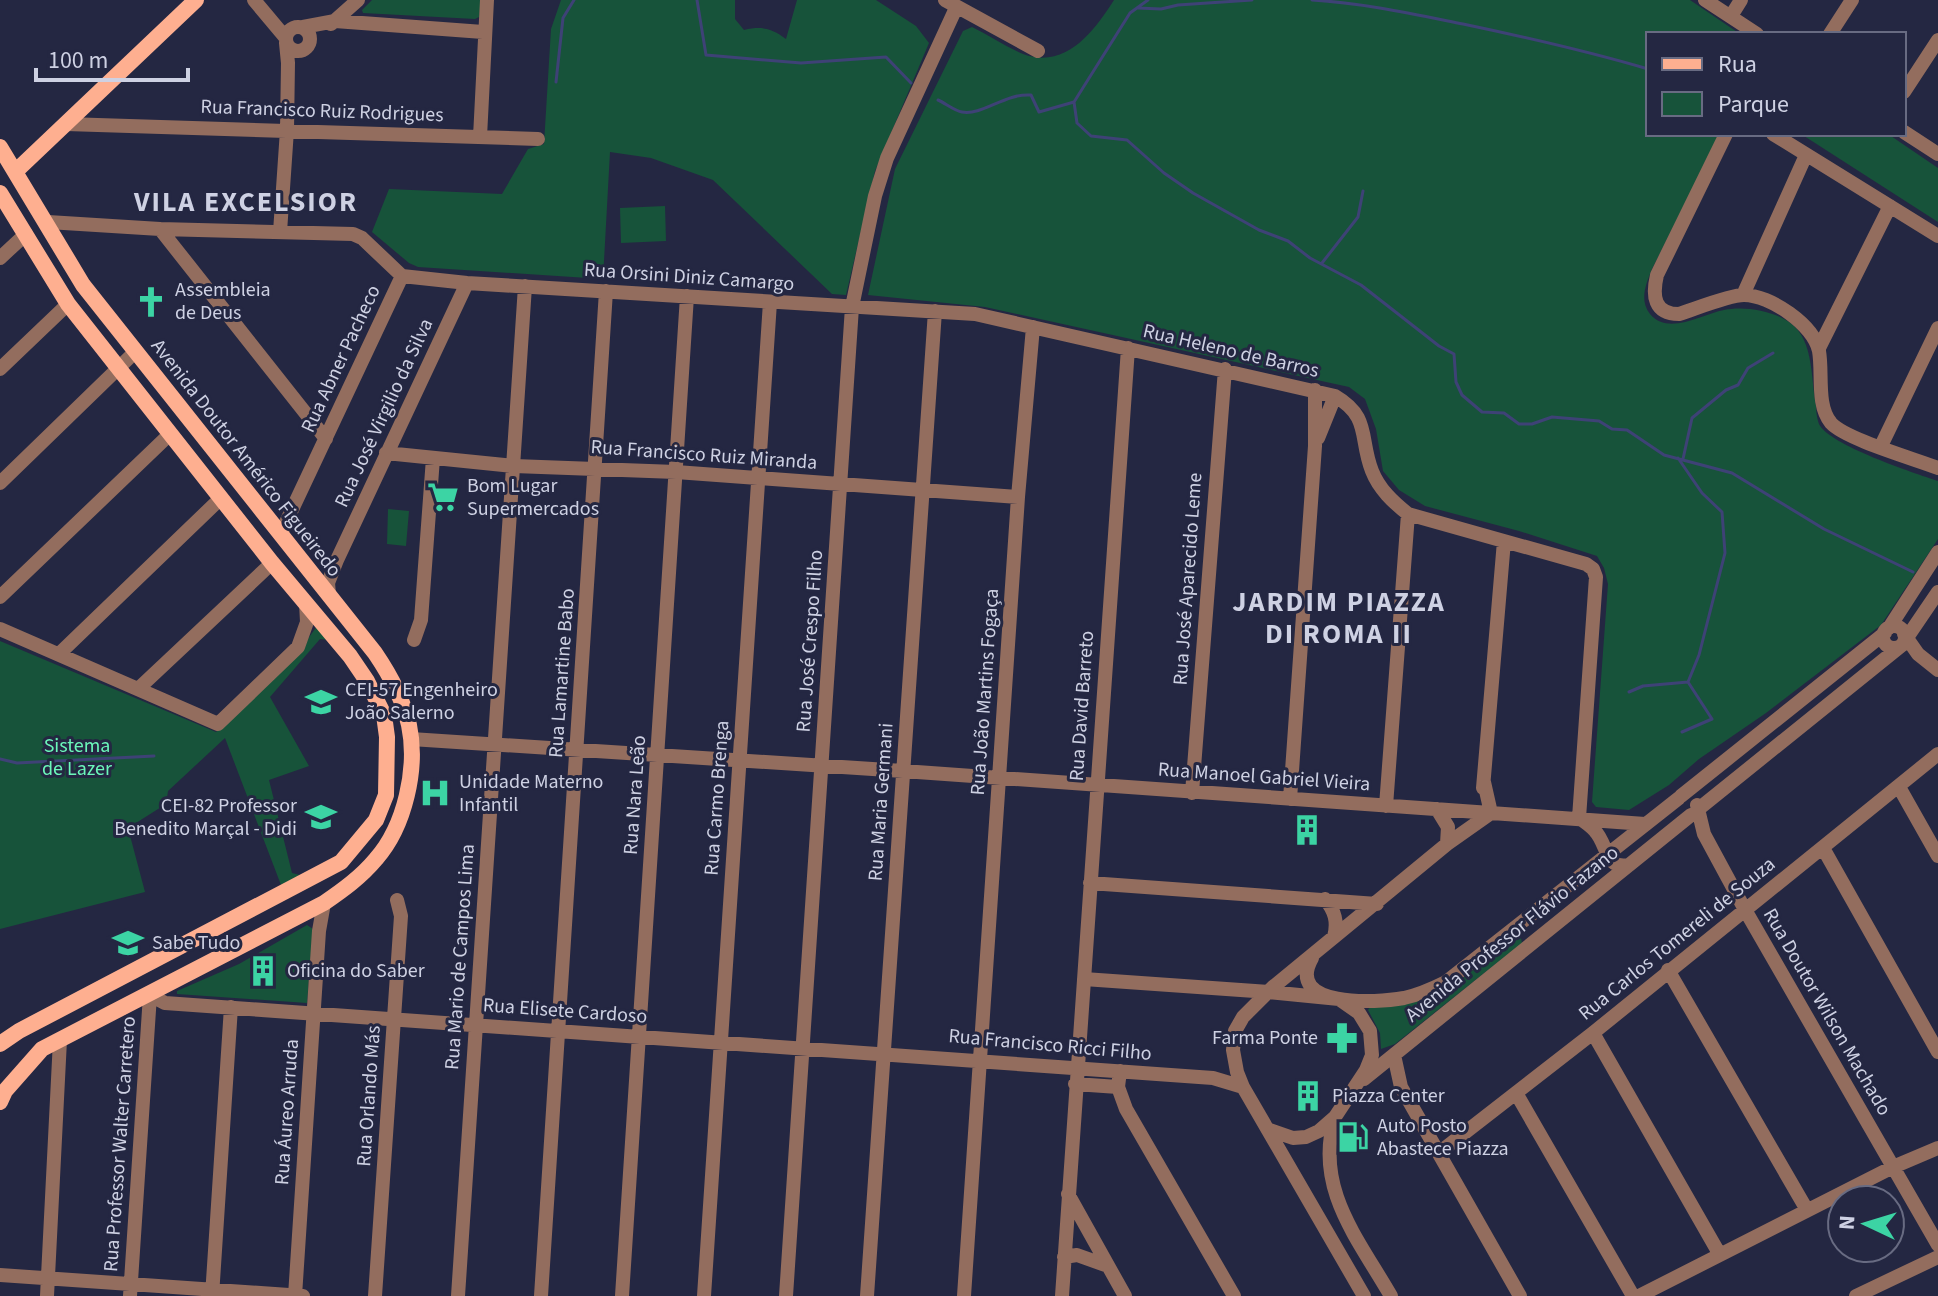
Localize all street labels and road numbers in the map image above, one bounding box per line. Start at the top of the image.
street label: Rua Francisco Ruiz Rodrigues [200,93,444,129]
street label: Rua Orsini Diniz Camargo [583,256,795,298]
street label: Rua Abner Pacheco [294,281,388,437]
street label: Rua José Virgilio da Silva [328,314,440,512]
street label: Rua Heleno de Barros [1140,317,1322,385]
street label: Avenida Doutor Américo Figueiredo [144,333,348,583]
street label: Rua Francisco Ruiz Miranda [590,433,818,477]
street label: Rua José Aparecido Leme [1167,472,1209,686]
street label: Rua José Crespo Filho [790,549,830,733]
street label: Rua Lamartine Babo [542,587,582,759]
street label: Rua João Martins Fogaça [964,588,1006,796]
street label: Rua David Barreto [1063,630,1101,782]
street label: Rua Carmo Brenga [698,720,736,876]
street label: Rua Maria Germani [862,722,900,882]
street label: Rua Nara Leão [617,734,653,856]
street label: Rua Manoel Gabriel Vieira [1157,756,1371,798]
street label: Avenida Professor Flávio Fazano [1399,839,1625,1029]
street label: Rua Mario de Campos Lima [438,843,482,1071]
street label: Rua Carlos Tomereli de Souza [1573,851,1781,1027]
street label: Rua Doutor Wilson Machado [1756,903,1898,1121]
street label: Rua Elisete Cardoso [482,991,648,1031]
street label: Rua Professor Walter Carretero [97,1015,143,1273]
street label: Rua Francisco Ricci Filho [947,1022,1153,1068]
street label: Rua Orlando Más [350,1024,388,1168]
street label: Rua Áureo Arruda [268,1038,306,1186]

